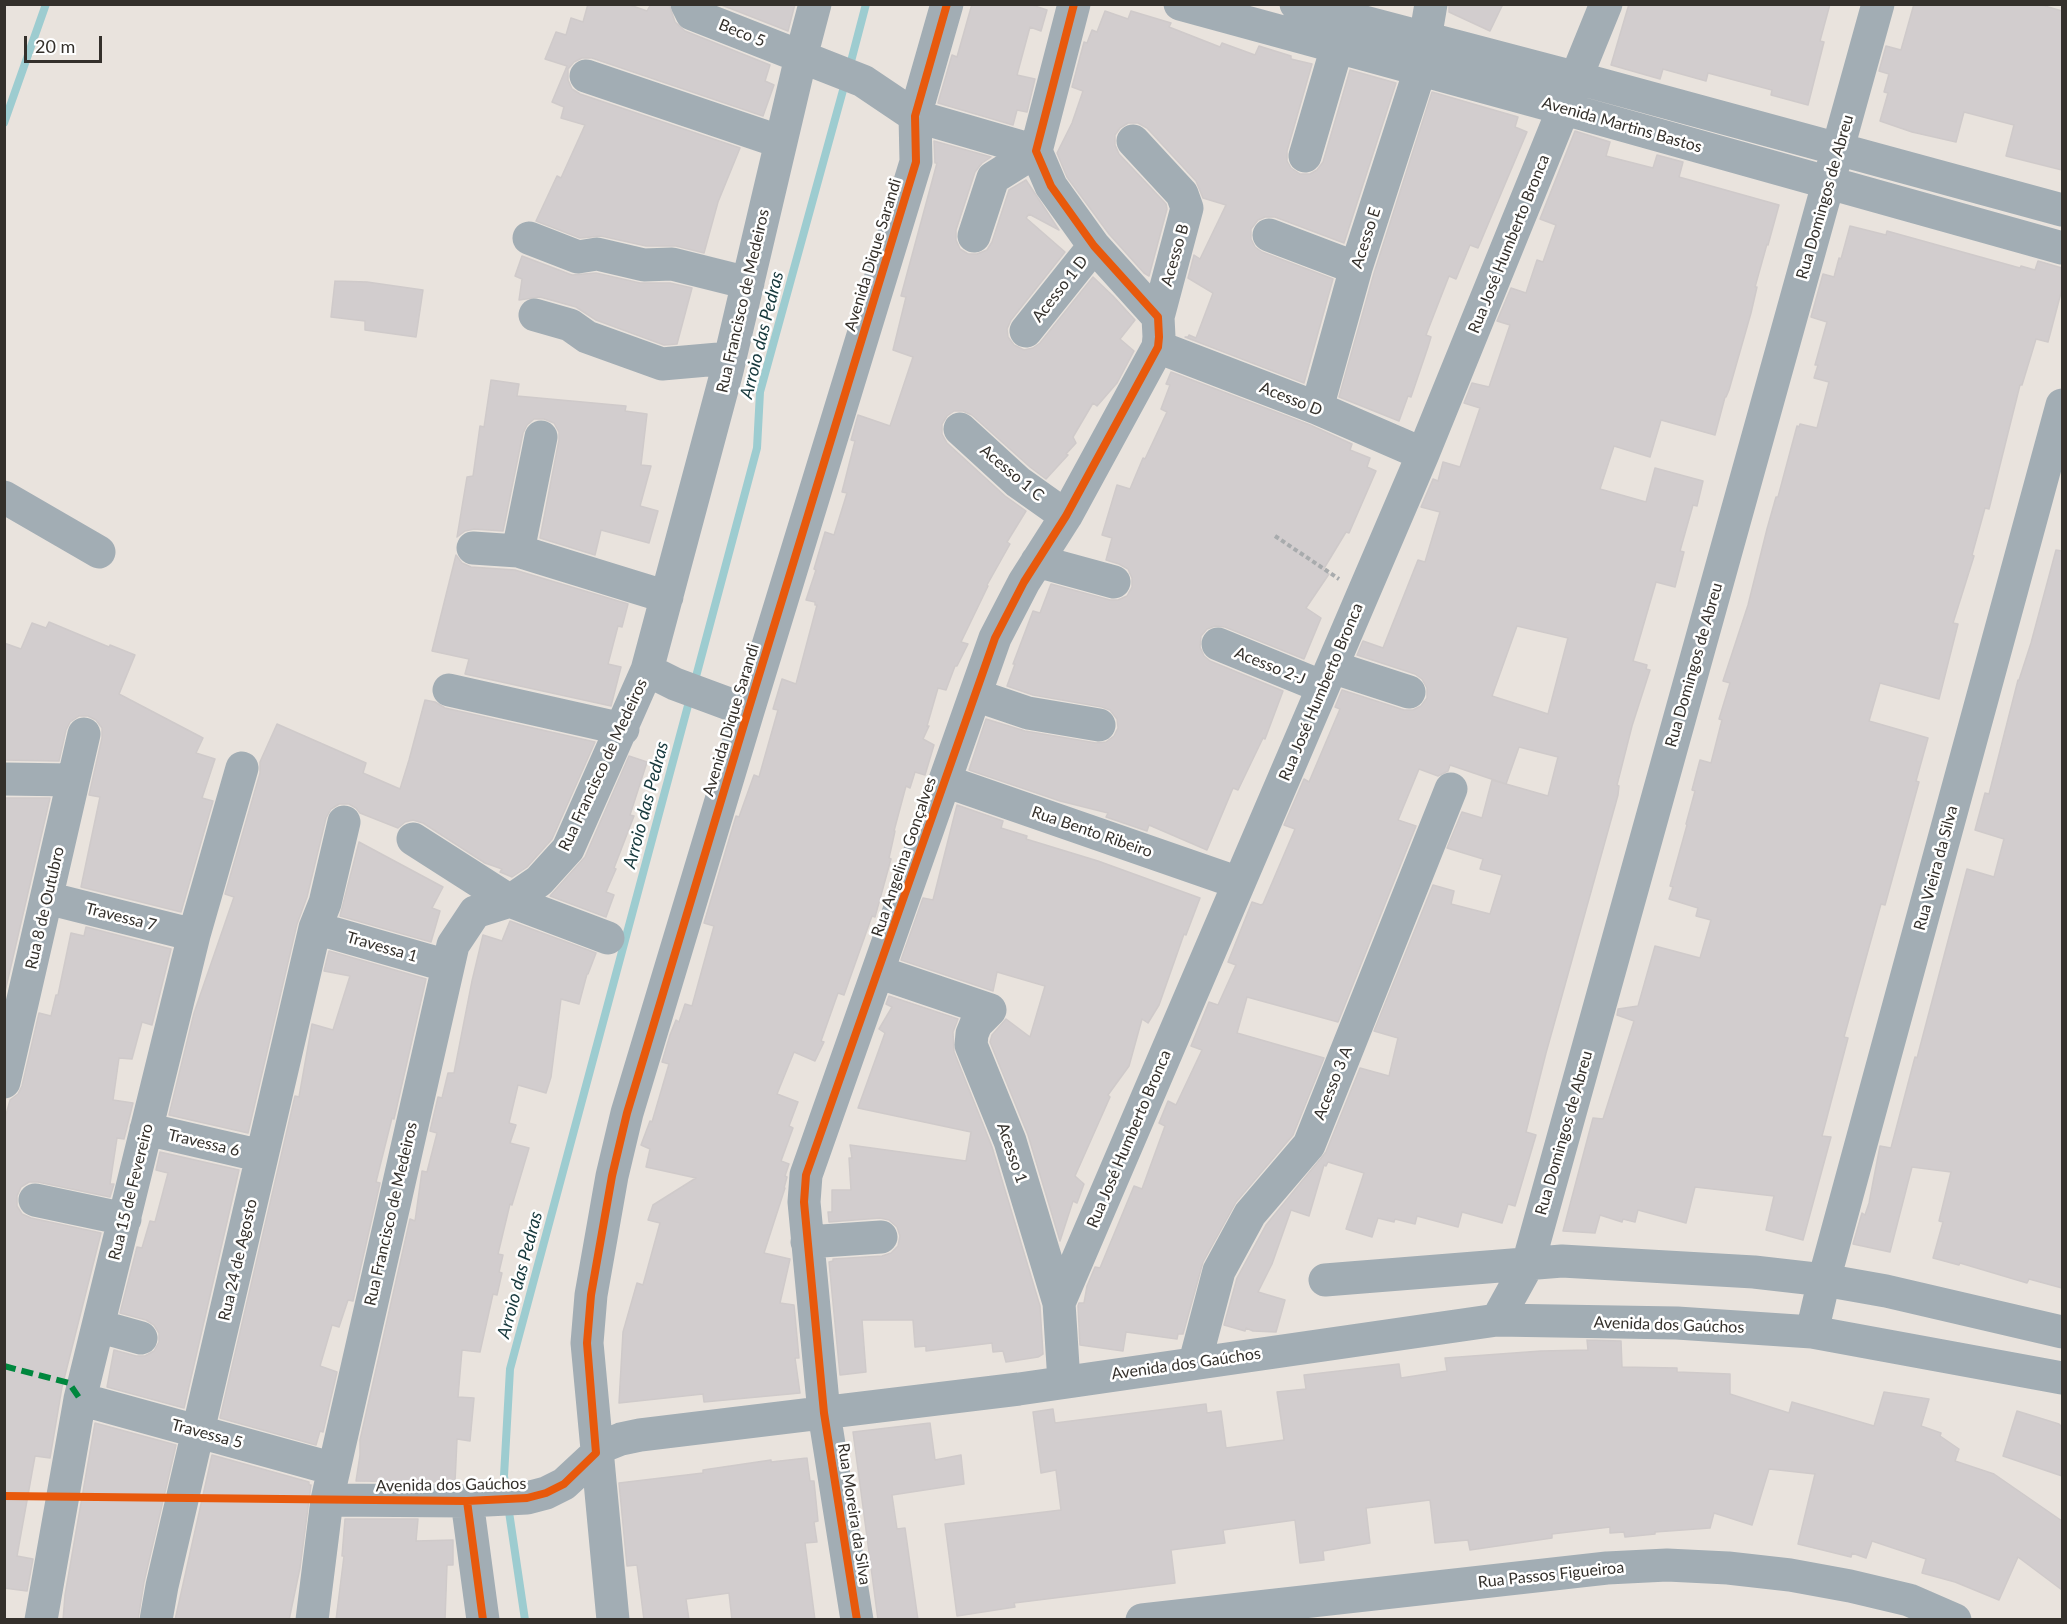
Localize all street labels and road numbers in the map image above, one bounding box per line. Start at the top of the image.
street label: Beco 5 [716,15,768,51]
street label: Avenida Martins Bastos [1540,93,1704,157]
street label: Rua Domingos de Abreu [1792,113,1858,281]
street label: Rua José Humberto Bronca [1464,152,1554,336]
street label: Avenida Dique Sarandi [841,176,905,334]
street label: Acesso E [1347,205,1385,271]
street label: Rua Francisco de Medeiros [713,207,773,395]
street label: Acesso B [1157,222,1193,288]
street label: Acesso 1 D [1028,252,1092,326]
street label: Acesso D [1257,378,1325,420]
street label: Acesso 1 C [976,441,1048,505]
street label: Rua Domingos de Abreu [1661,581,1727,749]
street label: Rua José Humberto Bronca [1275,600,1367,784]
street label: Avenida Dique Sarandi [699,641,763,799]
street label: Acesso 2-J [1232,643,1308,689]
street label: Rua Francisco de Medeiros [555,676,651,854]
street label: Rua Angelina Gonçalves [868,774,940,940]
street label: Rua Bento Ribeiro [1029,802,1155,862]
street label: Rua Vieira da Silva [1910,803,1962,933]
street label: Rua 8 de Outubro [22,845,68,971]
street label: Travessa 7 [83,899,159,935]
street label: Travessa 1 [344,928,420,966]
street label: Acesso 3 A [1310,1043,1356,1123]
street label: Rua José Humberto Bronca [1083,1047,1175,1231]
street label: Rua Domingos de Abreu [1531,1049,1597,1217]
street label: Rua Francisco de Medeiros [361,1120,421,1308]
street label: Acesso 1 [993,1120,1031,1186]
street label: Rua 15 de Fevereiro [105,1122,157,1262]
street label: Travessa 6 [166,1125,242,1161]
street label: Rua 24 de Agosto [215,1197,261,1323]
street label: Avenida dos Gaúchos [1593,1313,1745,1337]
street label: Avenida dos Gaúchos [1110,1344,1262,1384]
street label: Travessa 5 [169,1415,245,1453]
street label: Rua Moreira da Silva [833,1442,875,1586]
street label: Avenida dos Gaúchos [376,1474,526,1496]
street label: Rua Passos Figueiroa [1477,1558,1625,1592]

